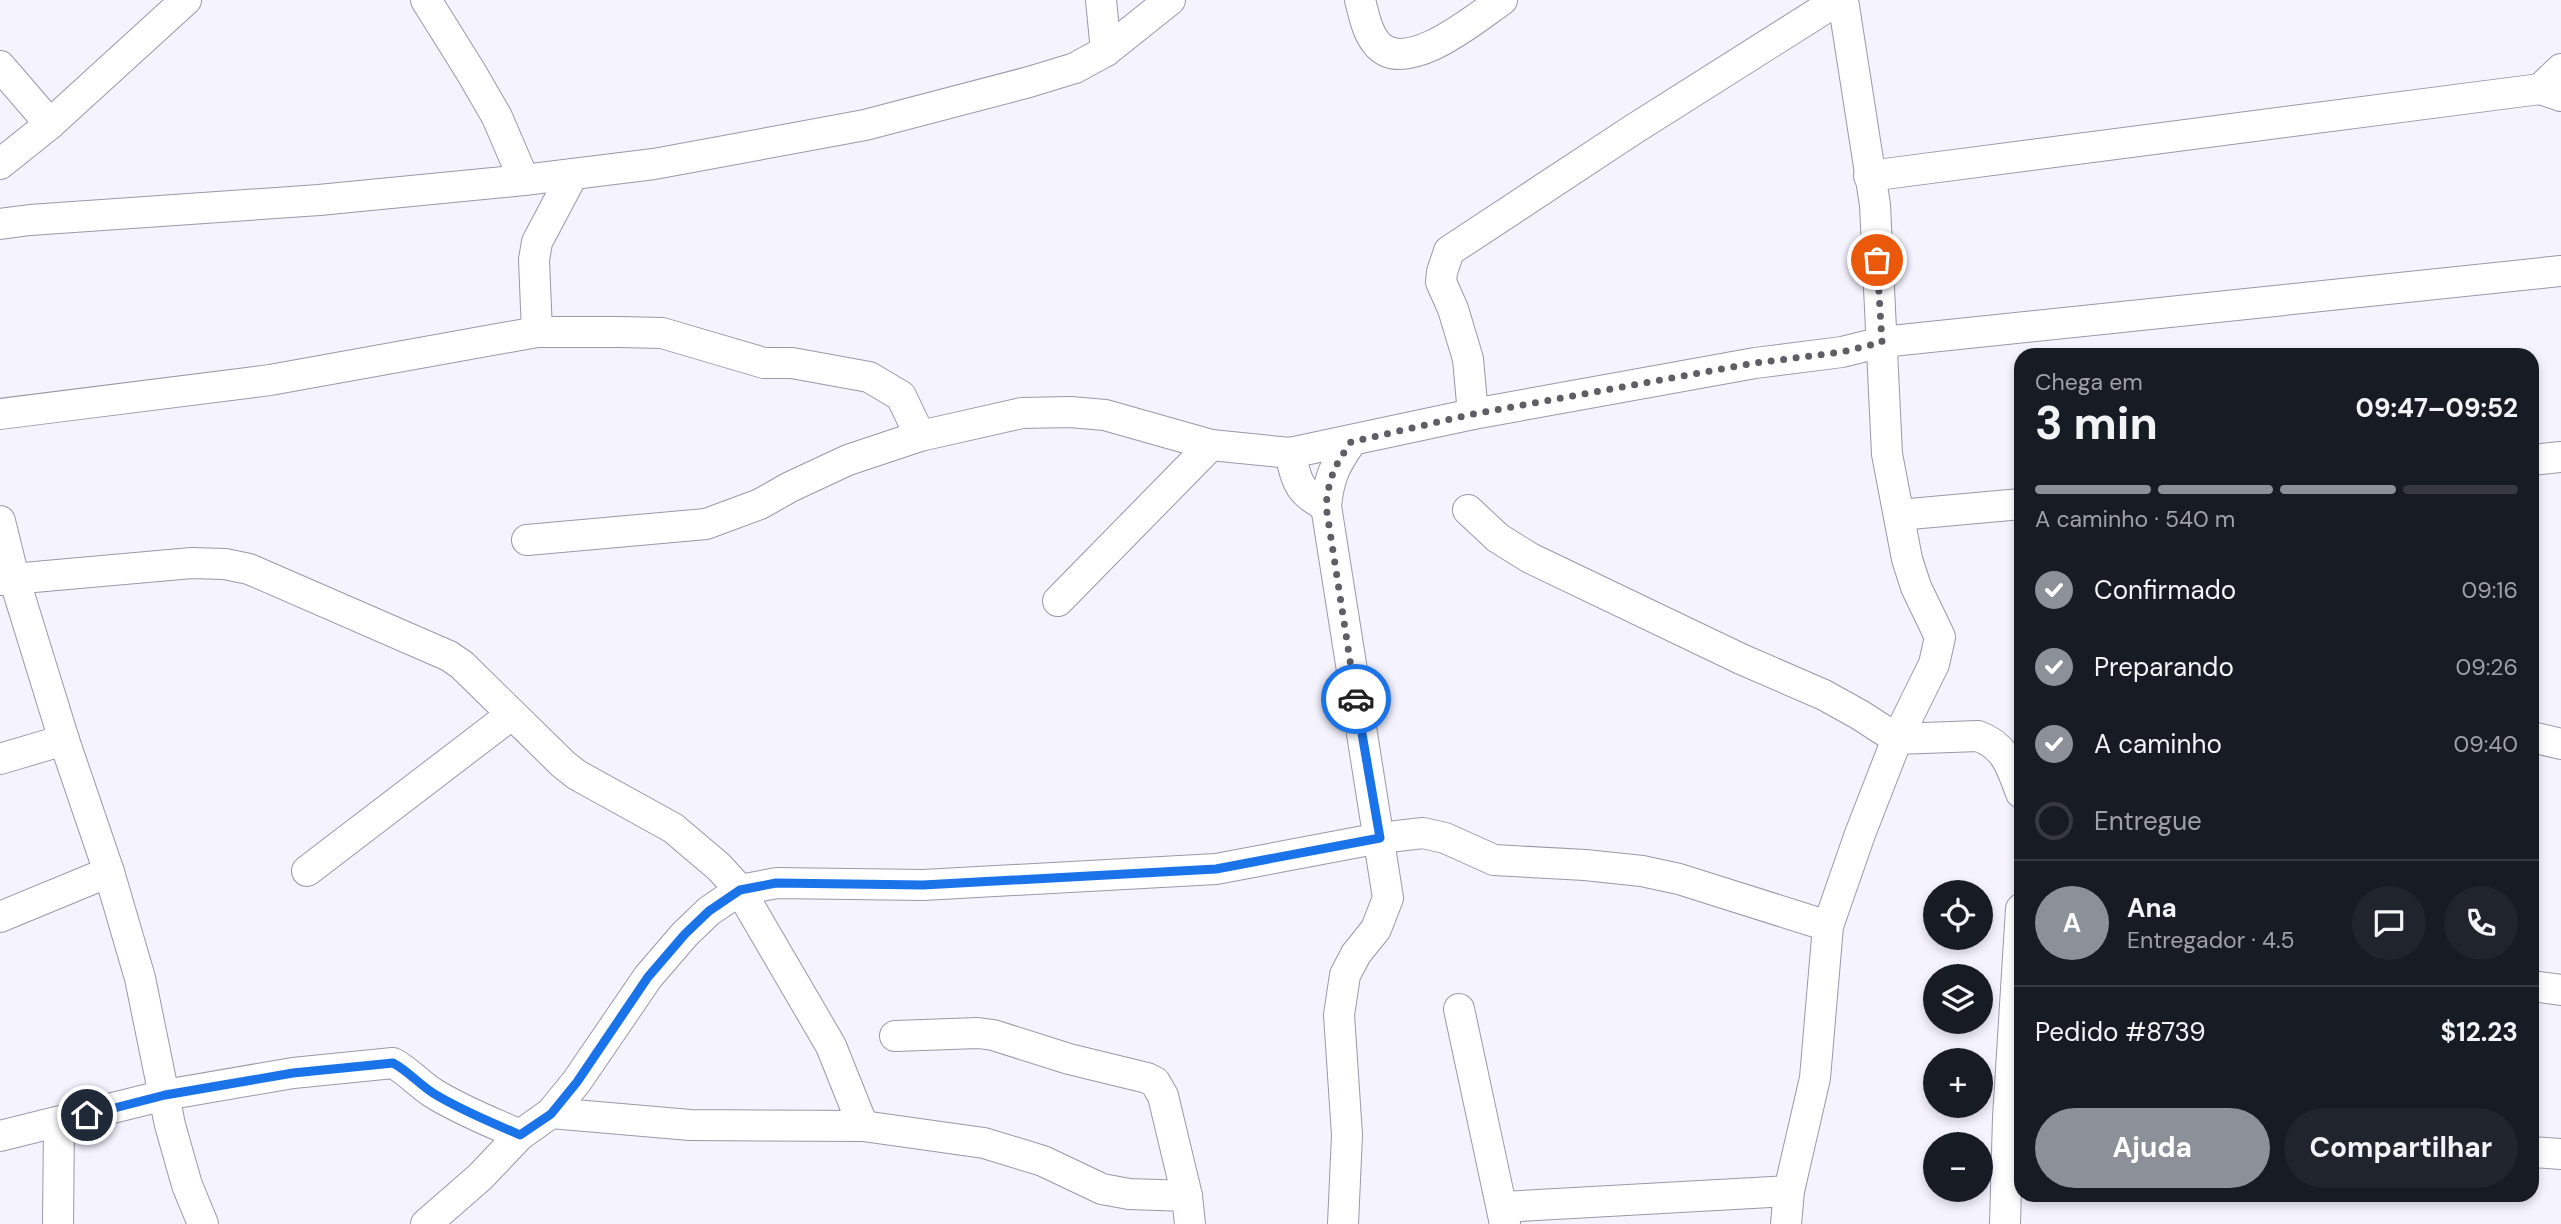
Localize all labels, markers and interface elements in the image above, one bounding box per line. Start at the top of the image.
pin [1847,230,1907,290]
icon: bag [1858,241,1896,279]
text: Chega em [2035,367,2143,397]
text: 09:47–09:52 [2356,391,2518,425]
text: 3 min [2035,393,2158,453]
text: A caminho · 540 m [2035,504,2235,534]
icon: check [2035,571,2073,609]
text: Confirmado [2094,573,2236,607]
text: 09:16 [2462,575,2518,605]
icon: check [2035,648,2073,686]
text: Preparando [2094,650,2234,684]
text: 09:26 [2455,652,2518,682]
courier [1321,664,1391,734]
icon: car [1337,680,1375,718]
icon: check [2035,725,2073,763]
text: A caminho [2094,727,2222,761]
text: 09:40 [2453,729,2518,759]
text: Entregue [2094,804,2202,838]
map controls [1923,880,1993,1202]
button: locate [1923,880,1993,950]
button: chat [2352,886,2426,960]
button: phone [2444,886,2518,960]
text: Ana [2127,891,2177,925]
text: A [2063,906,2081,940]
text: Entregador · 4.5 [2127,925,2295,955]
button: layers [1923,964,1993,1034]
text: Pedido #8739 [2035,1015,2205,1049]
text: $12.23 [2441,1015,2518,1049]
button: + [1923,1048,1993,1118]
pin [57,1085,117,1145]
icon: home [68,1096,106,1134]
button: Ajuda [2035,1108,2270,1188]
button: Compartilhar [2284,1108,2518,1188]
button: − [1923,1132,1993,1202]

